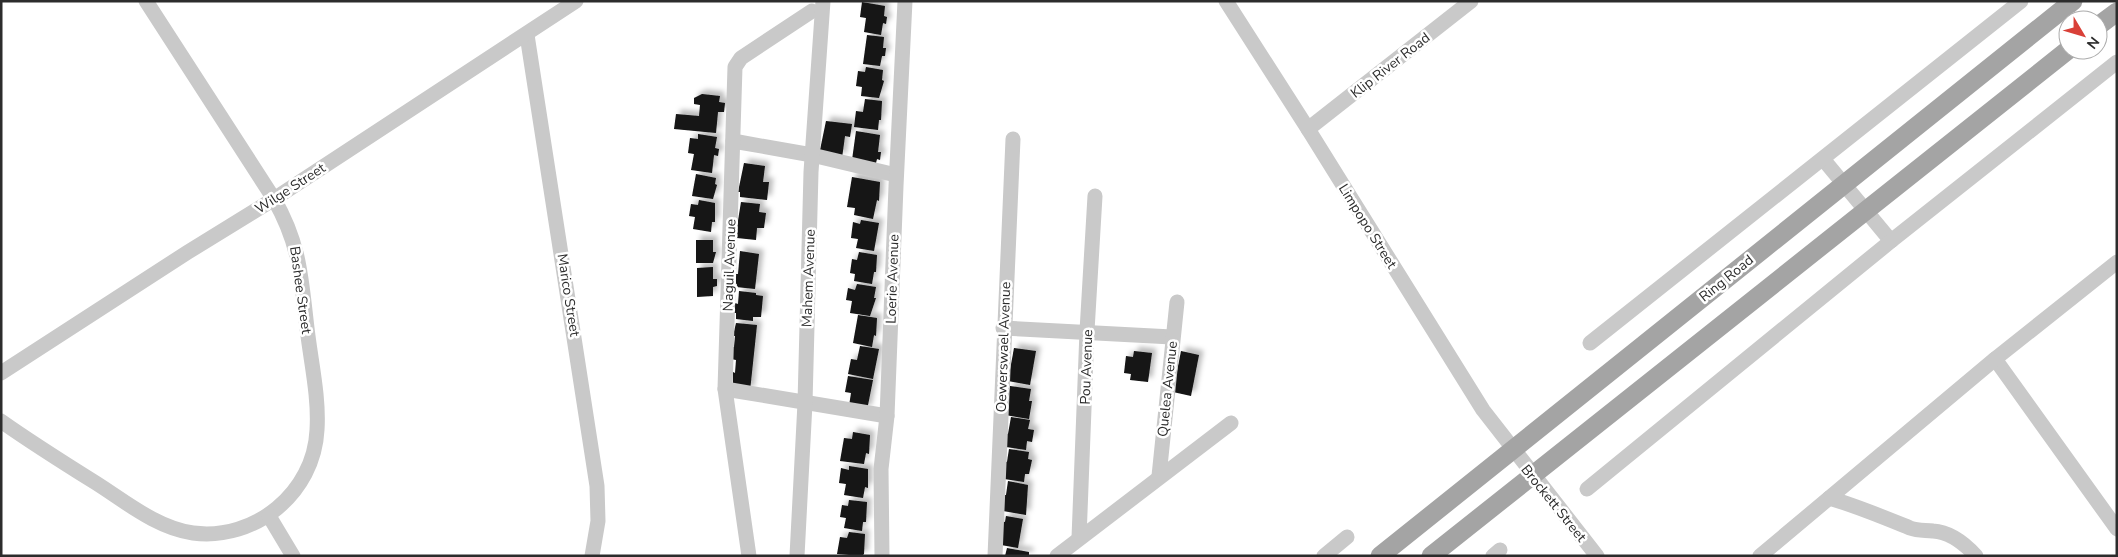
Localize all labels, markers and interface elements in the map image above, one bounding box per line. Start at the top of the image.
north arrow [2058,10,2108,60]
street label: Klip River Road [1347,28,1434,103]
text: N [2082,33,2104,53]
street label: Wilge Street [251,159,329,218]
street label: Limpopo Street [1334,180,1401,272]
street label: Naguil Avenue [718,218,741,312]
street label: Mahem Avenue [797,229,820,327]
street label: Loerie Avenue [881,234,904,324]
street label: Bashee Street [285,245,316,335]
street label: Ring Road [1695,251,1758,306]
street label: Marico Street [553,252,584,338]
street label: Oewerswael Avenue [992,281,1015,413]
street label: Pou Avenue [1076,329,1097,405]
street label: Quelea Avenue [1153,340,1182,438]
street label: Brockett Street [1517,461,1591,546]

